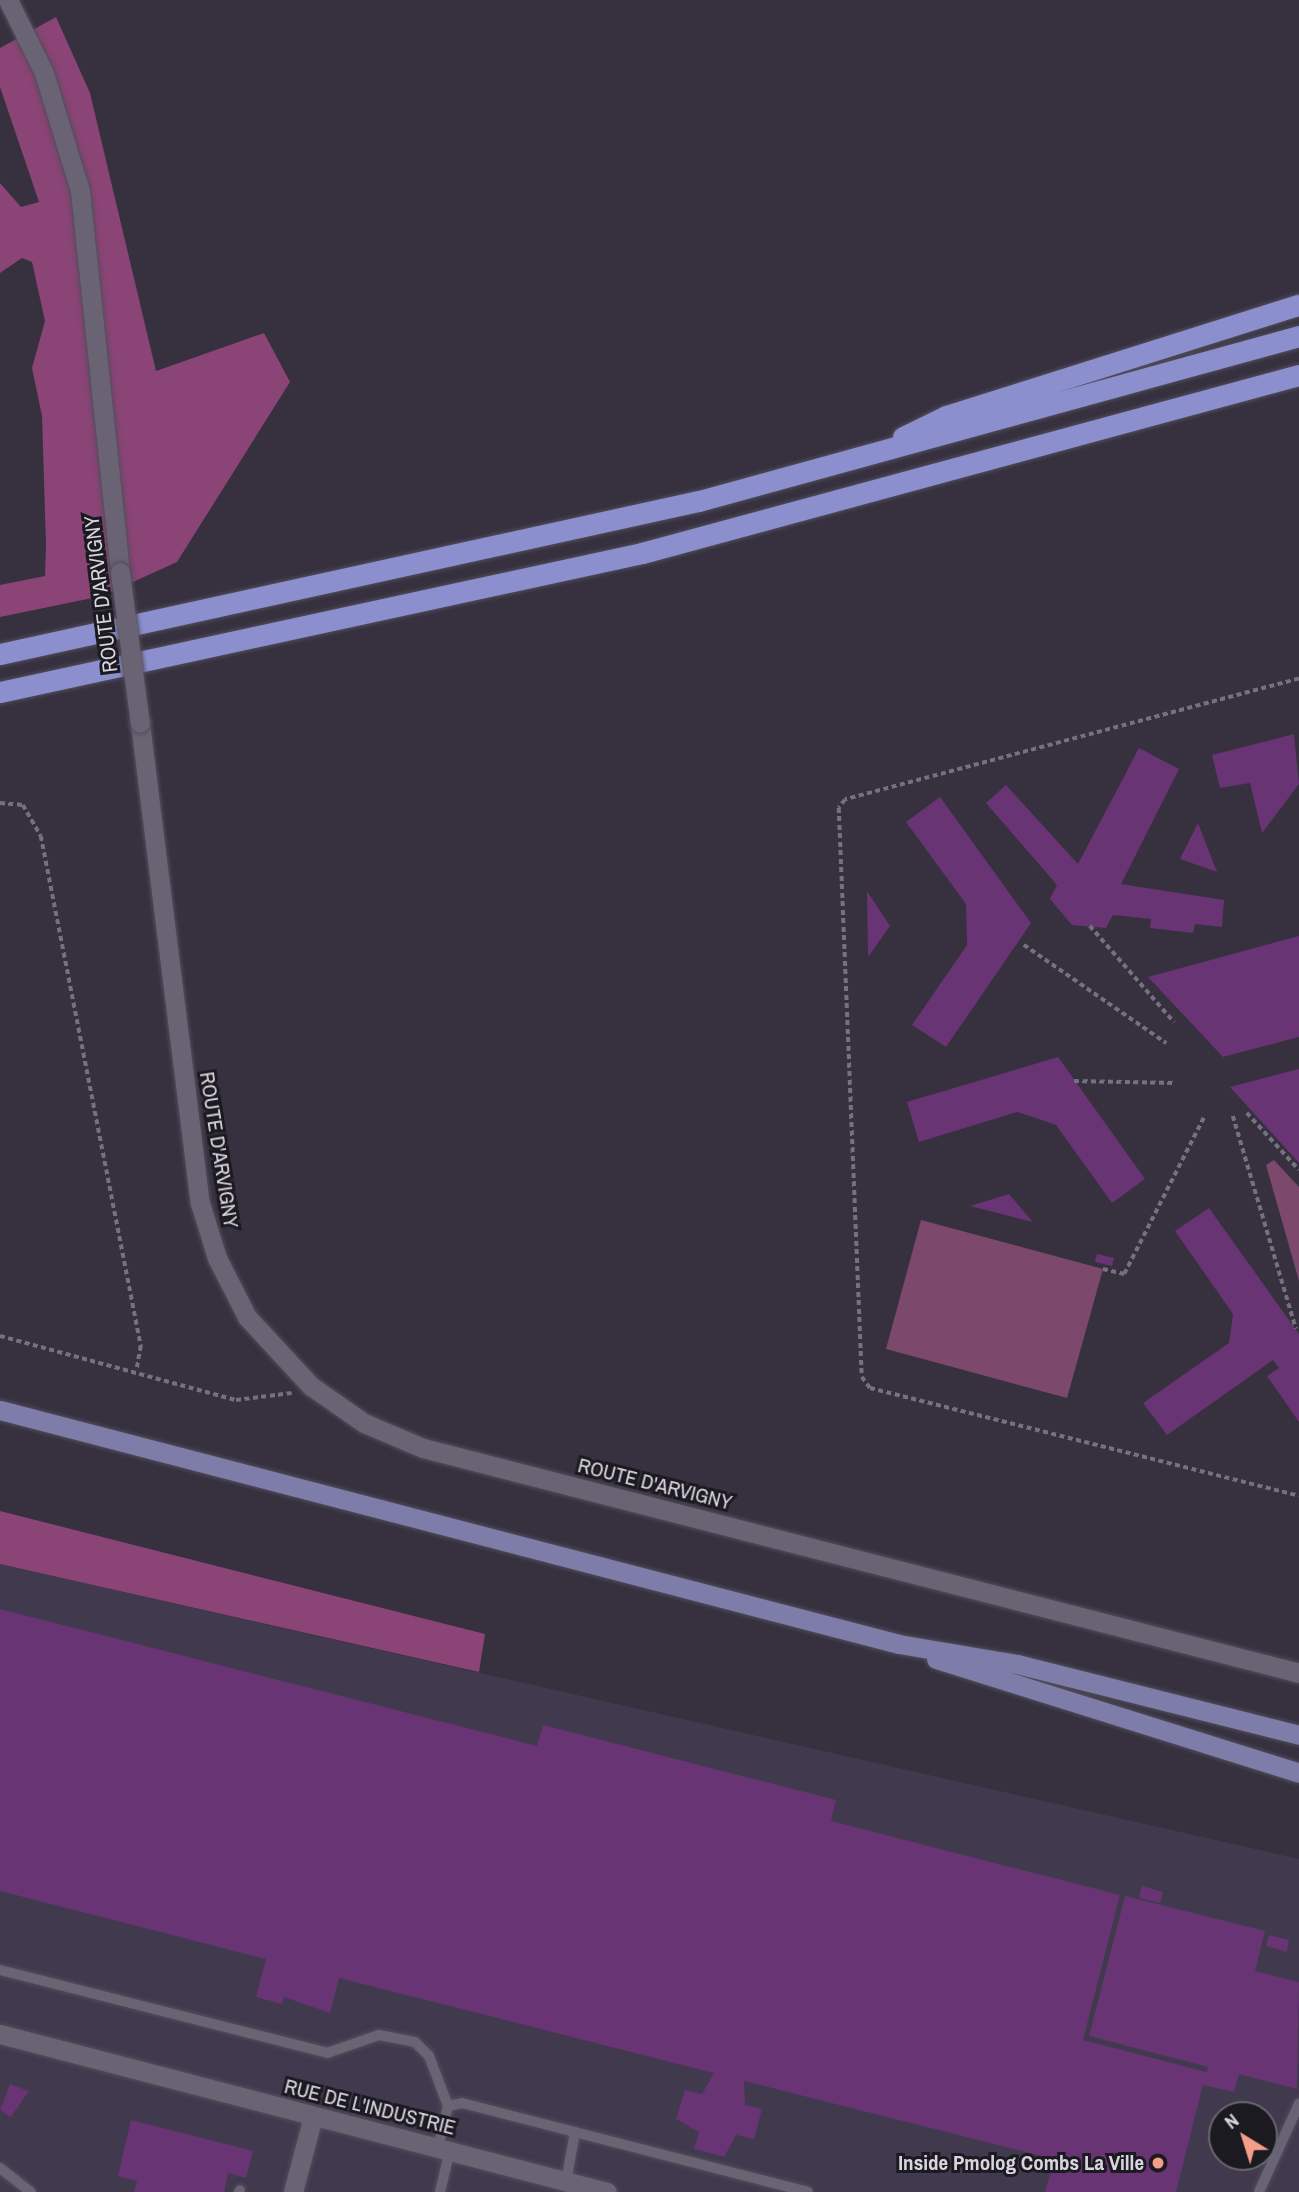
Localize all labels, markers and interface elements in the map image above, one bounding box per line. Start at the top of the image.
street label: ROUTE D'ARVIGNY [79,514,123,674]
street label: ROUTE D'ARVIGNY [194,1070,244,1230]
street label: ROUTE D'ARVIGNY [575,1453,735,1515]
street label: RUE DE L'INDUSTRIE [282,2074,458,2140]
north arrow [1208,2101,1278,2171]
text: N [1219,2107,1244,2135]
place label: Inside Pmolog Combs La Ville [898,2150,1144,2176]
marker: Inside Pmolog Combs La Ville [1150,2155,1166,2171]

